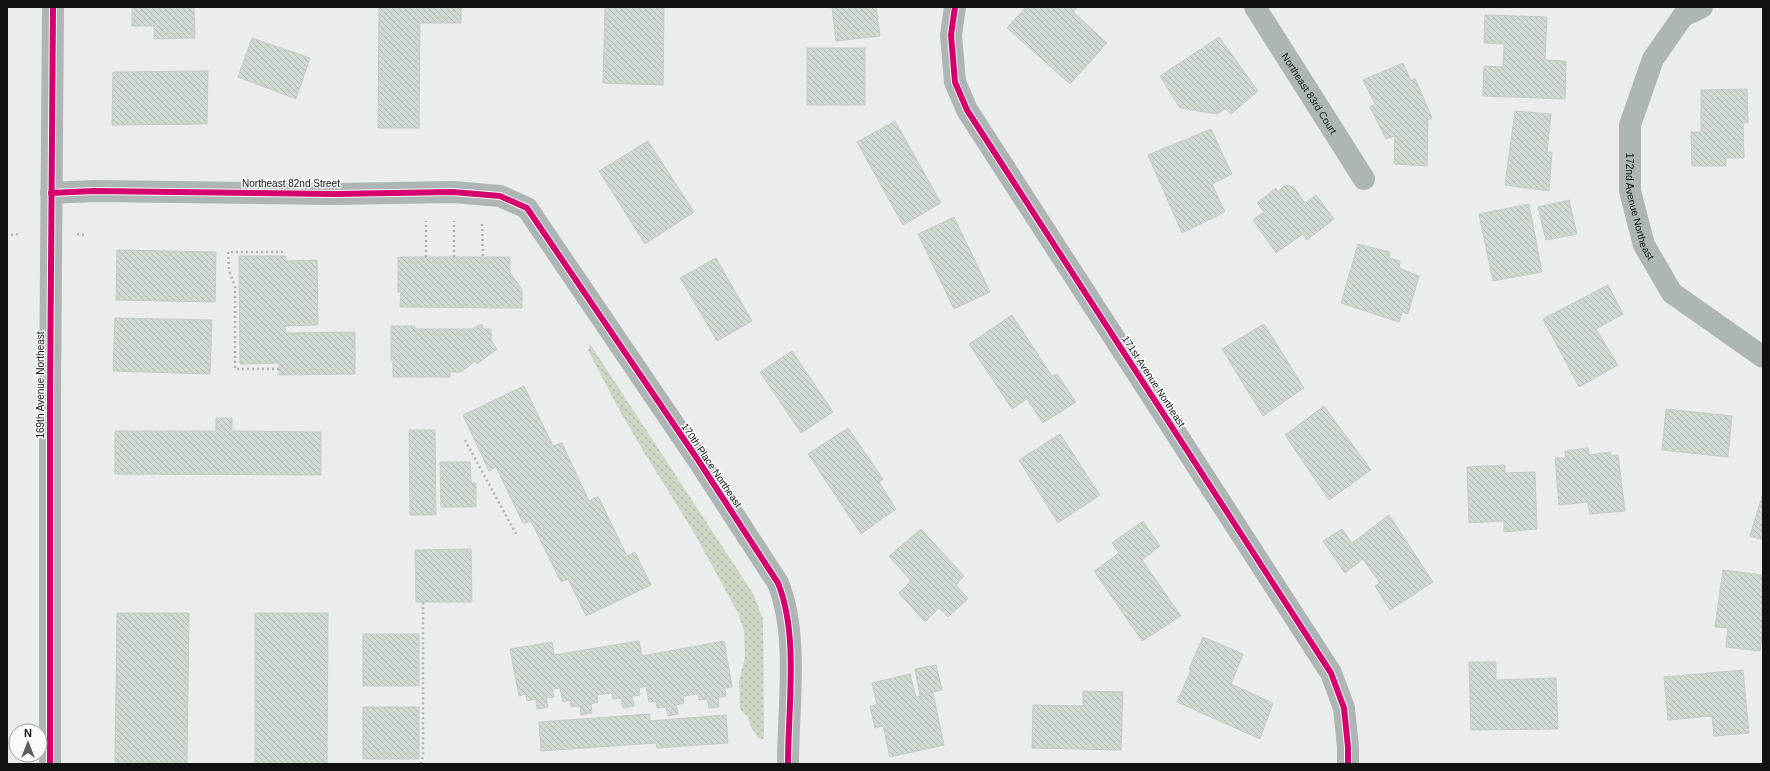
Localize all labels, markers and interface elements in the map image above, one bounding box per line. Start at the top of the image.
street label: Northeast 83rd Court [1280,51,1339,136]
street label: 172nd Avenue Northeast [1624,153,1656,262]
street label: Northeast 82nd Street [242,178,340,189]
street label: 169th Avenue Northeast [35,331,46,439]
street label: 171st Avenue Northeast [1120,334,1187,429]
street label: 170th Place Northeast [679,421,744,510]
north arrow [8,723,48,763]
text: N [24,727,32,739]

